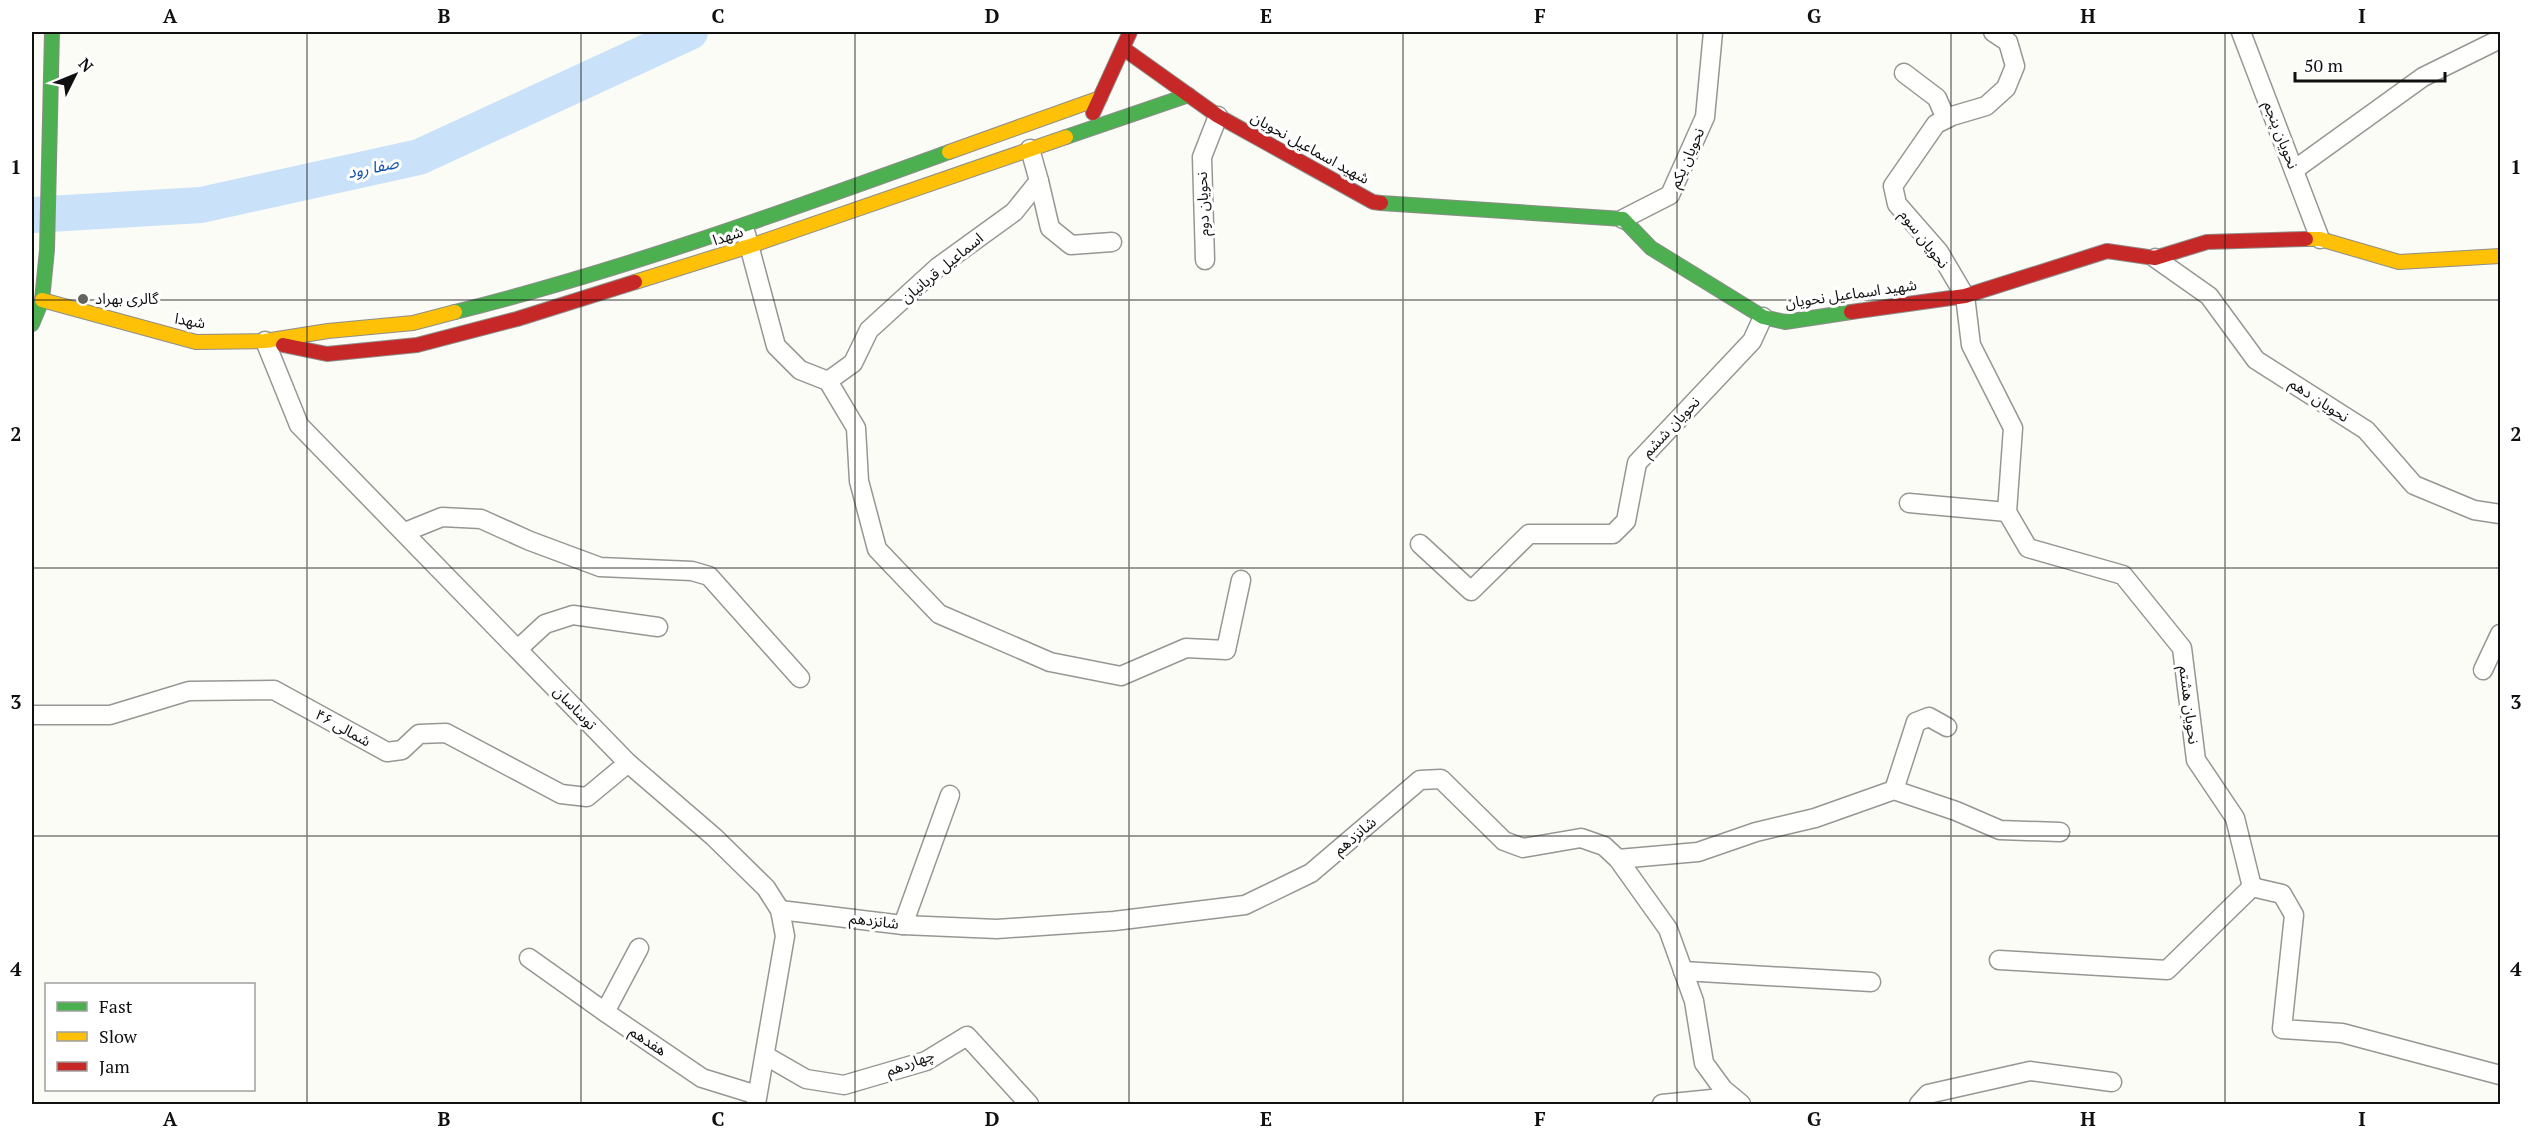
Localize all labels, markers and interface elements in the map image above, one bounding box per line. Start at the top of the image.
text: A [163,2,178,29]
text: B [438,2,451,29]
text: C [711,2,725,29]
text: D [985,2,999,29]
text: E [1260,2,1272,29]
text: F [1534,2,1546,29]
text: G [1807,2,1821,29]
text: H [2080,2,2096,29]
text: I [2358,2,2366,29]
north arrow [45,45,105,105]
scale bar [2295,45,2445,83]
text: N [74,53,98,77]
text: 50 m [2304,53,2344,77]
street label: نحویان پنجم [2258,98,2304,172]
street label: شهید اسماعیل نحویان [1248,106,1373,188]
street label: نحویان یکم [1664,124,1710,192]
water label: صفا رود [345,151,401,183]
text: 1 [10,153,22,180]
text: 1 [2510,153,2522,180]
street label: نحویان دوم [1191,171,1215,237]
street label: نحویان سوم [1894,205,1954,273]
street label: شهدا [710,221,746,249]
street label: اسماعیل قربانیان [896,228,987,307]
street label: شهید اسماعیل نحویان [1784,274,1918,312]
place label: گالری بهراد [95,288,159,308]
marker: گالری بهراد [76,292,90,306]
street label: شهدا [173,307,207,333]
street label: نحویان دهم [2285,372,2353,428]
street label: نحویان ششم [1637,392,1705,462]
text: 2 [10,420,22,447]
text: 2 [2510,420,2522,447]
street label: نحویان هشتم [2173,665,2205,745]
street label: توساسان [550,681,602,734]
text: 3 [10,688,22,715]
text: 3 [2510,688,2522,715]
street label: شمالی ۴۶ [312,704,375,751]
street label: شانزدهم [1329,811,1381,860]
street label: شانزدهم [848,907,900,935]
text: 4 [10,955,22,982]
text: 4 [2510,955,2522,982]
legend [45,983,255,1091]
text: Fast [99,994,133,1018]
street label: هفدهم [625,1020,671,1062]
text: Slow [99,1024,138,1048]
street label: چهاردهم [883,1044,937,1082]
text: Jam [99,1054,130,1078]
text: A [163,1105,178,1132]
text: B [438,1105,451,1132]
text: C [711,1105,725,1132]
text: D [985,1105,999,1132]
text: E [1260,1105,1272,1132]
text: F [1534,1105,1546,1132]
text: G [1807,1105,1821,1132]
text: H [2080,1105,2096,1132]
text: I [2358,1105,2366,1132]

